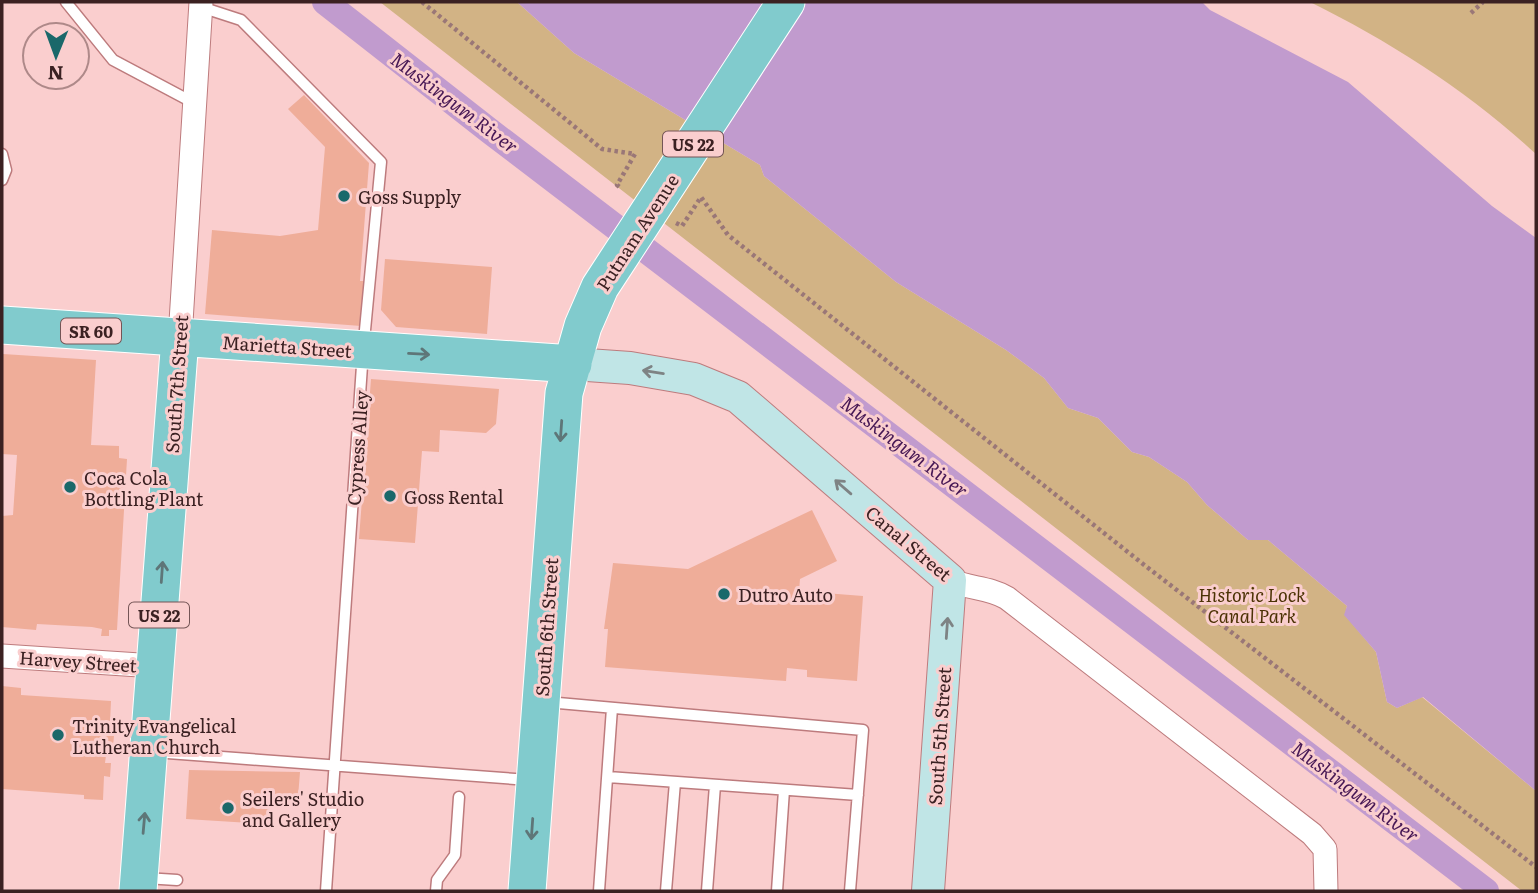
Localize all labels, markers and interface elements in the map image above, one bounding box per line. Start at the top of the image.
north arrow [21,21,91,91]
water label: Muskingum River [385,45,525,159]
text: N [47,60,64,88]
road number: US 22 [663,132,723,156]
street label: Putnam Avenue [589,168,685,296]
place label: Goss Supply [358,183,462,210]
marker: Goss Supply [336,188,352,204]
street label: South 7th Street [158,313,194,454]
road number: SR 60 [61,318,121,344]
street label: Marietta Street [221,328,353,364]
one-way arrow [407,348,430,361]
one-way arrow [642,365,665,378]
street label: Cypress Alley [340,389,375,507]
water label: Muskingum River [835,389,975,503]
one-way arrow [554,419,567,442]
place label: Coca Cola Bottling Plant [84,464,204,512]
marker: Coca Cola Bottling Plant [62,479,78,495]
one-way arrow [834,479,852,495]
place label: Goss Rental [404,483,504,510]
marker: Goss Rental [382,488,398,504]
street label: Canal Street [860,499,958,587]
street label: South 6th Street [528,556,564,697]
one-way arrow [156,561,169,584]
place label: Dutro Auto [738,581,833,608]
park label: Historic Lock Canal Park [1198,581,1306,629]
marker: Dutro Auto [716,586,732,602]
road number: US 22 [129,602,189,628]
one-way arrow [941,617,954,639]
street label: Harvey Street [18,643,138,679]
street label: South 5th Street [921,665,957,806]
place label: Trinity Evangelical Lutheran Church [72,712,236,760]
marker: Trinity Evangelical Lutheran Church [50,727,66,743]
water label: Muskingum River [1286,734,1426,848]
place label: Seilers' Studio and Gallery [242,785,364,833]
marker: Seilers' Studio and Gallery [220,800,236,816]
one-way arrow [138,812,151,835]
one-way arrow [525,817,538,840]

